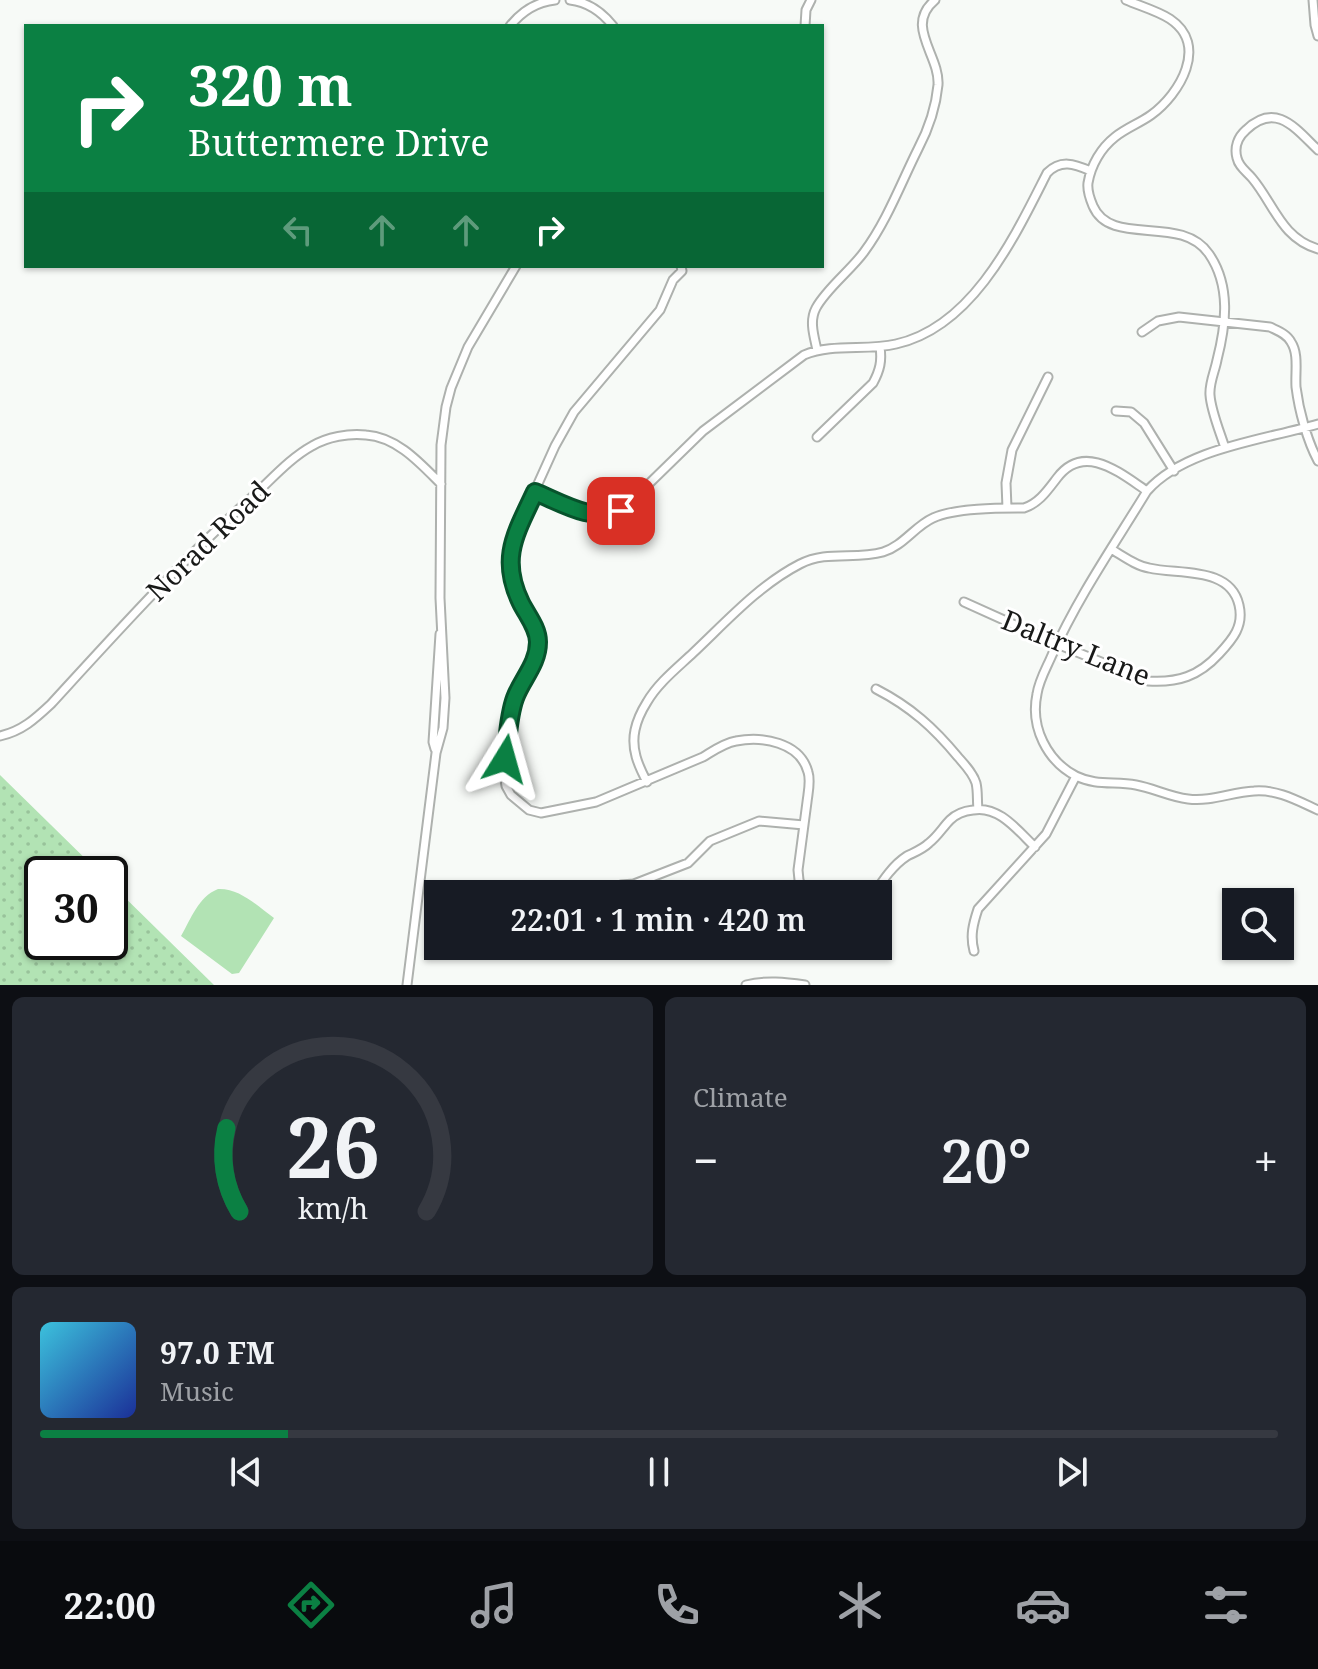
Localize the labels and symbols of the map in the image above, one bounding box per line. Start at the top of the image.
street label: Norad Road [137,472,277,609]
pin [587,477,655,545]
street label: Daltry Lane [996,600,1156,694]
position arrow [463,717,547,801]
speed limit sign: 30 [24,856,128,960]

